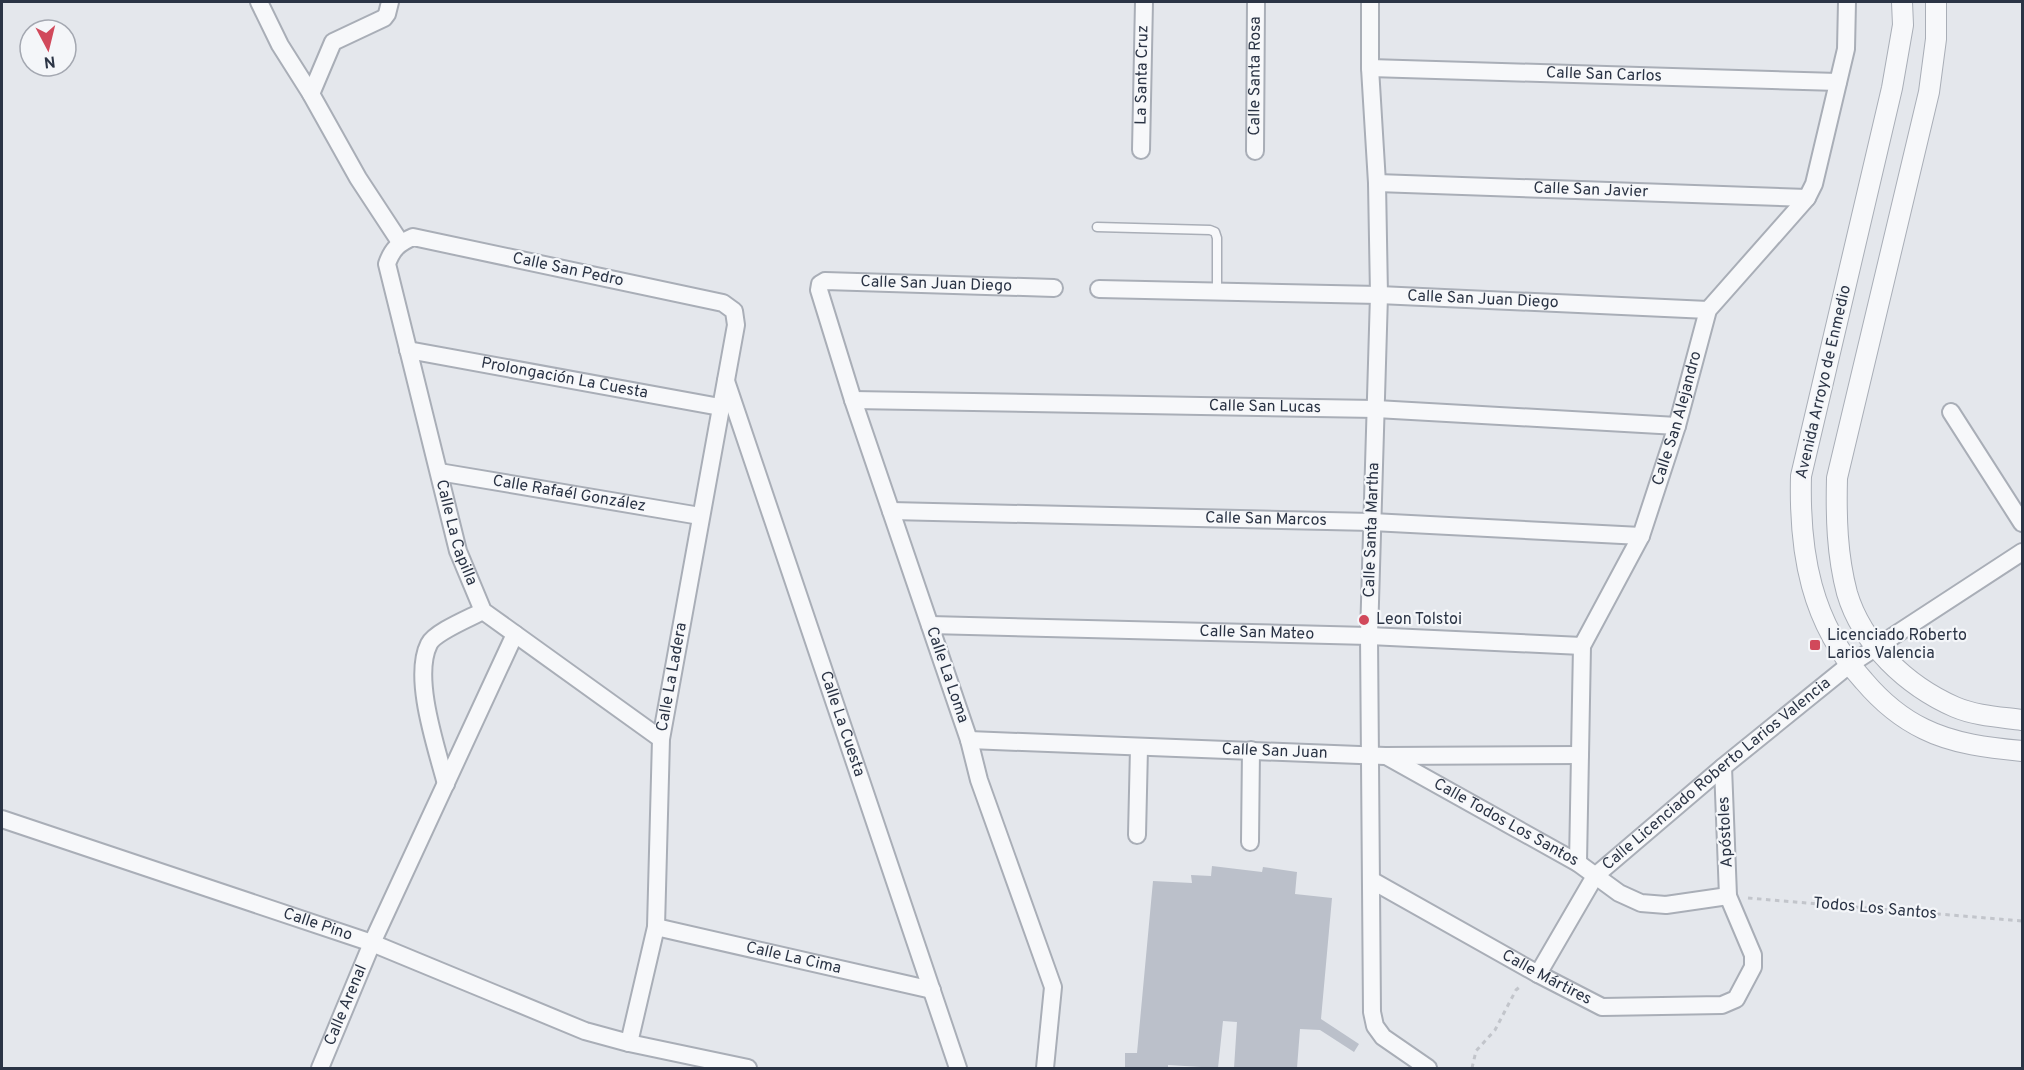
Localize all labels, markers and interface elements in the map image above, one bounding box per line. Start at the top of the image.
street label: Calle Santa Rosa [1245,16,1266,136]
north arrow [18,18,78,78]
street label: La Santa Cruz [1132,25,1154,125]
text: N [43,50,57,72]
street label: Calle San Carlos [1546,63,1662,87]
street label: Calle San Javier [1533,178,1649,202]
street label: Calle San Pedro [511,248,626,292]
street label: Calle San Juan Diego [860,272,1012,297]
street label: Avenida Arroyo de Enmedio [1792,283,1856,481]
street label: Calle San Juan Diego [1407,286,1559,313]
street label: Calle San Alejandro [1648,349,1707,488]
street label: Prolongación La Cuesta [479,354,649,404]
street label: Calle San Lucas [1209,396,1321,418]
street label: Calle Santa Martha [1360,462,1384,598]
street label: Calle Rafaél González [491,471,647,517]
street label: Calle La Capilla [431,478,481,589]
street label: Calle San Marcos [1205,508,1327,531]
place label: Leon Tolstoi [1376,610,1462,630]
marker: Leon Tolstoi [1357,613,1371,627]
street label: Calle La Ladera [653,621,692,733]
street label: Calle San Mateo [1199,622,1315,645]
street label: Calle La Loma [921,624,973,726]
place label: Licenciado Roberto Larios Valencia [1827,626,1967,664]
marker: Licenciado Roberto Larios Valencia [1808,638,1822,652]
street label: Calle La Cuesta [815,669,869,779]
street label: Calle Licenciado Roberto Larios Valencia [1598,674,1835,875]
street label: Calle San Juan [1221,740,1328,764]
street label: Calle Todos Los Santos [1430,774,1582,871]
street label: Apóstoles [1714,796,1738,868]
street label: Todos Los Santos [1812,894,1938,924]
street label: Calle Pino [280,904,355,946]
street label: Calle La Cima [744,938,843,979]
street label: Calle Mártires [1498,946,1595,1010]
street label: Calle Arenal [320,962,372,1049]

